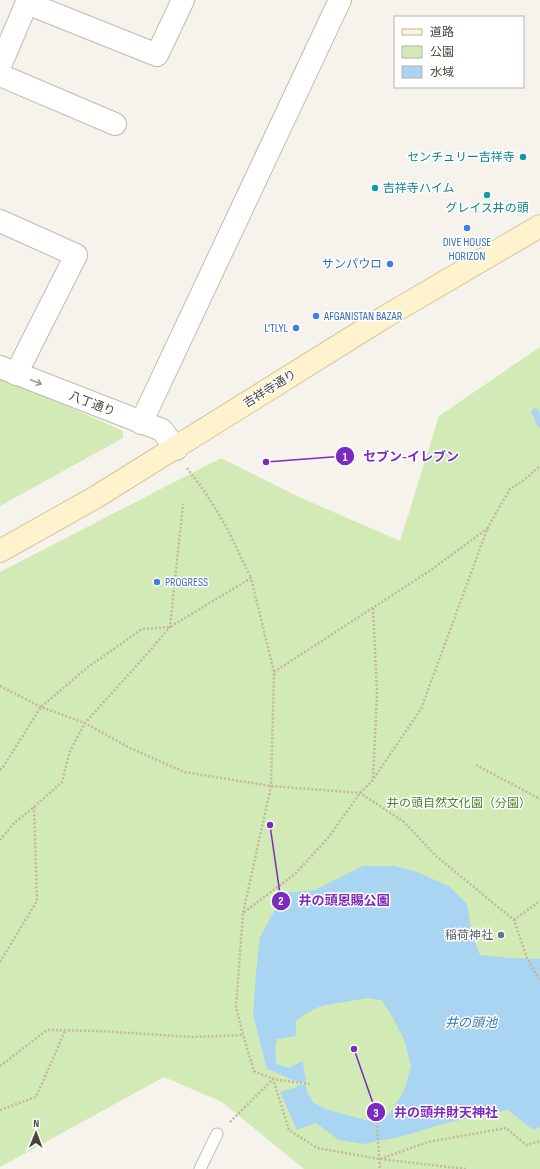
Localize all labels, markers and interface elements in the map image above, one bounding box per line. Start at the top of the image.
legend [394,16,524,88]
text: 道路 [430,25,454,40]
text: 公園 [430,45,454,60]
text: 水域 [430,65,454,80]
place label: センチュリー吉祥寺 [407,150,515,165]
marker: センチュリー吉祥寺 [518,152,528,162]
place label: 吉祥寺ハイム [383,181,455,196]
marker: 吉祥寺ハイム [370,183,380,193]
marker: グレイス井の頭 [482,190,492,200]
place label: グレイス井の頭 [445,201,529,216]
marker: DIVE HOUSE HORIZON [462,223,472,233]
place label: DIVE HOUSE HORIZON [443,235,491,264]
place label: サンパウロ [322,257,382,272]
marker: サンパウロ [385,259,395,269]
place label: AFGANISTAN BAZAR [323,309,403,324]
marker: AFGANISTAN BAZAR [311,311,321,321]
place label: L'TLYL [264,321,289,336]
marker: L'TLYL [291,323,301,333]
street label: 吉祥寺通り [241,367,299,411]
one-way arrow [30,378,42,386]
street label: 八丁通り [67,388,117,420]
callout: セブン-イレブン [335,444,467,469]
text: セブン-イレブン [363,449,459,465]
text: 1 [343,450,348,465]
place label: PROGRESS [165,575,208,590]
marker: PROGRESS [152,577,162,587]
park label: 井の頭自然文化園（分園） [387,796,531,811]
callout: 井の頭恩賜公園 [271,888,398,913]
text: 井の頭恩賜公園 [298,893,390,909]
text: 2 [278,894,284,909]
place label: 稲荷神社 [445,928,493,943]
marker: 稲荷神社 [496,930,506,940]
water label: 井の頭池 [445,1015,499,1031]
callout: 井の頭弁財天神社 [366,1100,506,1125]
text: 井の頭弁財天神社 [394,1105,498,1121]
text: 3 [373,1106,379,1121]
north arrow [16,1113,56,1153]
text: N [33,1117,39,1130]

